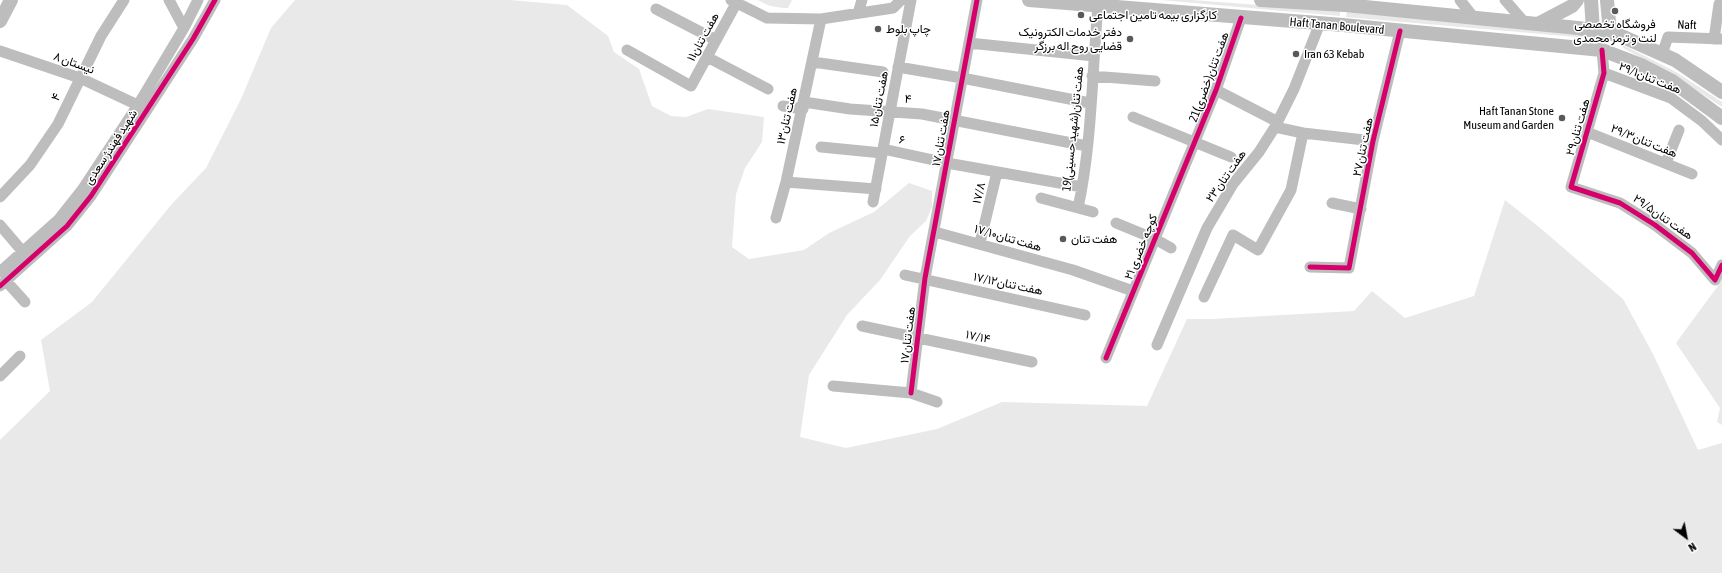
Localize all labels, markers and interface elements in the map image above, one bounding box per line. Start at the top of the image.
marker: فروشگاه تخصصی لنت و ترمز محمدی [1610,6,1620,16]
place label: کارگزاری بیمه تامین اجتماعی [1089,8,1217,22]
street label: هفت تنان۱۱ [684,10,722,64]
marker: کارگزاری بیمه تامین اجتماعی [1076,10,1086,20]
street label: Haft Tanan Boulevard [1289,15,1385,37]
place label: فروشگاه تخصصی لنت و ترمز محمدی [1573,17,1657,45]
street label: Naft [1677,17,1697,33]
place label: چاپ بلوط [886,22,931,36]
marker: چاپ بلوط [873,24,883,34]
place label: دفتر خدمات الکترونیک قضایی روح اله برزگر [1019,25,1122,53]
street label: 21هفت تنان(خضری) [1186,30,1232,124]
marker: دفتر خدمات الکترونیک قضایی روح اله برزگر [1125,34,1135,44]
place label: Iran 63 Kebab [1304,47,1364,61]
street label: نیستان ۸ [52,49,96,77]
marker: Iran 63 Kebab [1291,49,1301,59]
street label: ۲۹/۱هفت تنان [1617,59,1683,97]
street label: 19هفت تنان(شهید حسینی) [1059,66,1087,192]
street label: هفت تنان۱۵ [867,70,891,128]
street label: ۱۳هفت تنان [773,86,801,146]
street label: ۴ [48,91,64,103]
street label: ۴ [904,92,912,106]
street label: هفت تنان۲۹ [1563,97,1593,157]
place label: Haft Tanan Stone Museum and Garden [1463,104,1554,132]
street label: شهید فهندژ سعدی [81,107,141,187]
street label: هفت تنان۱۷ [929,109,953,167]
marker: Haft Tanan Stone Museum and Garden [1557,113,1567,123]
street label: هفت تنان۲۷ [1350,116,1376,178]
street label: ۲۹/۳هفت تنان [1609,121,1679,161]
street label: ۶ [898,132,906,148]
street label: هفت تنان۲۳ [1203,147,1249,205]
street label: ۱۷/۸ [969,181,989,205]
street label: ۲۹/۵هفت تنان [1630,191,1696,243]
street label: کوچه خضری ۲۱ [1121,212,1161,282]
street label: ۱۷/۱۰هفت تنان [973,222,1043,254]
place label: هفت تنان [1071,232,1117,246]
marker: هفت تنان [1058,234,1068,244]
street label: ۱۷/۱۲هفت تنان [972,270,1044,298]
street label: ۱۷هفت تنان [897,306,919,364]
street label: ۱۷/۱۴ [964,327,992,347]
north arrow [1666,517,1706,557]
text: N [1686,540,1698,554]

